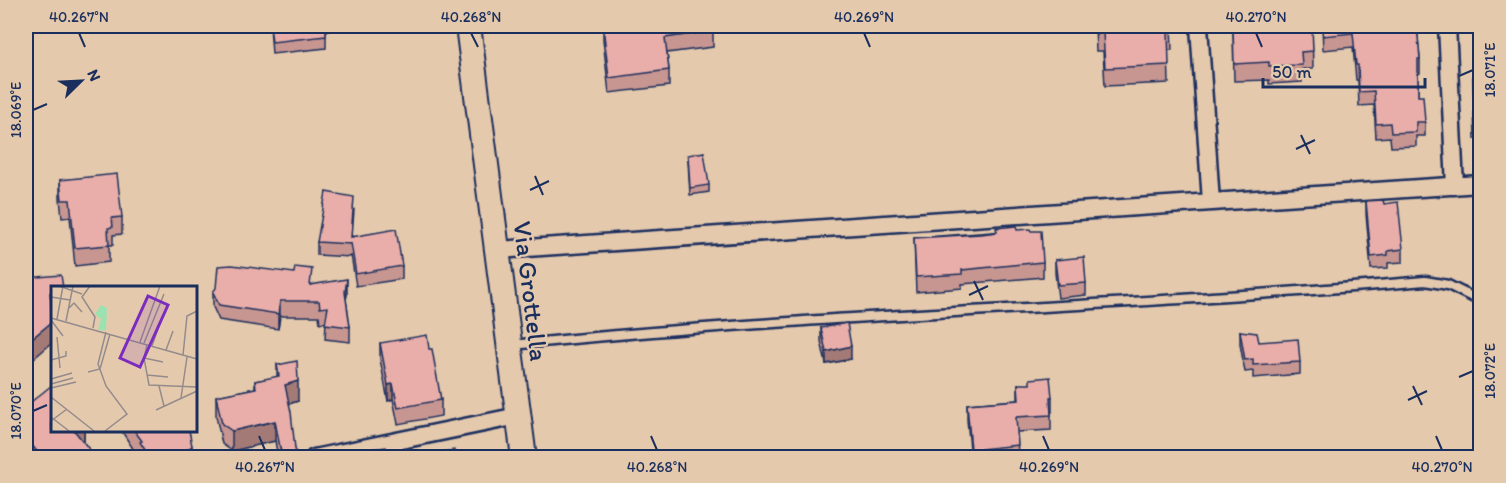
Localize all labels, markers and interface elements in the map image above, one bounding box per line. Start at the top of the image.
text: 40.267°N [49,8,109,26]
text: 40.268°N [441,8,501,26]
text: 40.269°N [834,8,894,26]
text: 40.270°N [1225,8,1287,26]
text: 18.071°E [1481,42,1499,98]
north arrow [51,51,111,111]
scale bar [1263,51,1425,89]
text: 50 m [1272,61,1312,83]
text: N [83,66,105,84]
text: 18.069°E [7,82,25,138]
street label: Via Grottella [507,219,555,363]
inset map [51,286,196,432]
text: 18.072°E [1481,343,1499,399]
text: 18.070°E [7,382,25,440]
text: 40.267°N [235,458,295,476]
text: 40.268°N [627,458,687,476]
text: 40.269°N [1019,458,1079,476]
text: 40.270°N [1411,458,1473,476]

